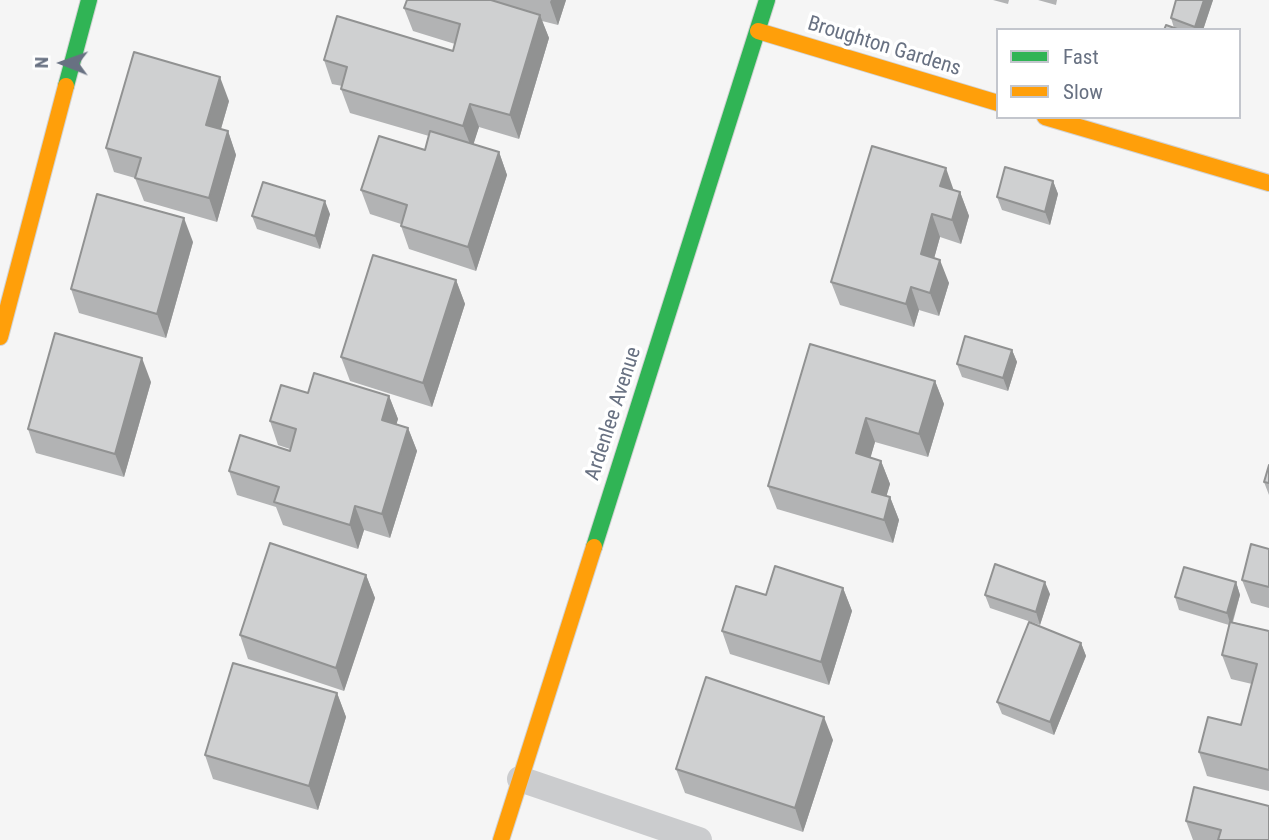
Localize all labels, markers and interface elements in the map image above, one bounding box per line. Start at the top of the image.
street label: Broughton Gardens [804,12,964,82]
north arrow [28,28,98,98]
legend [996,28,1241,119]
text: Fast [1063,45,1099,69]
text: N [30,57,53,69]
text: Slow [1063,80,1103,104]
street label: Ardenlee Avenue [581,344,647,484]

